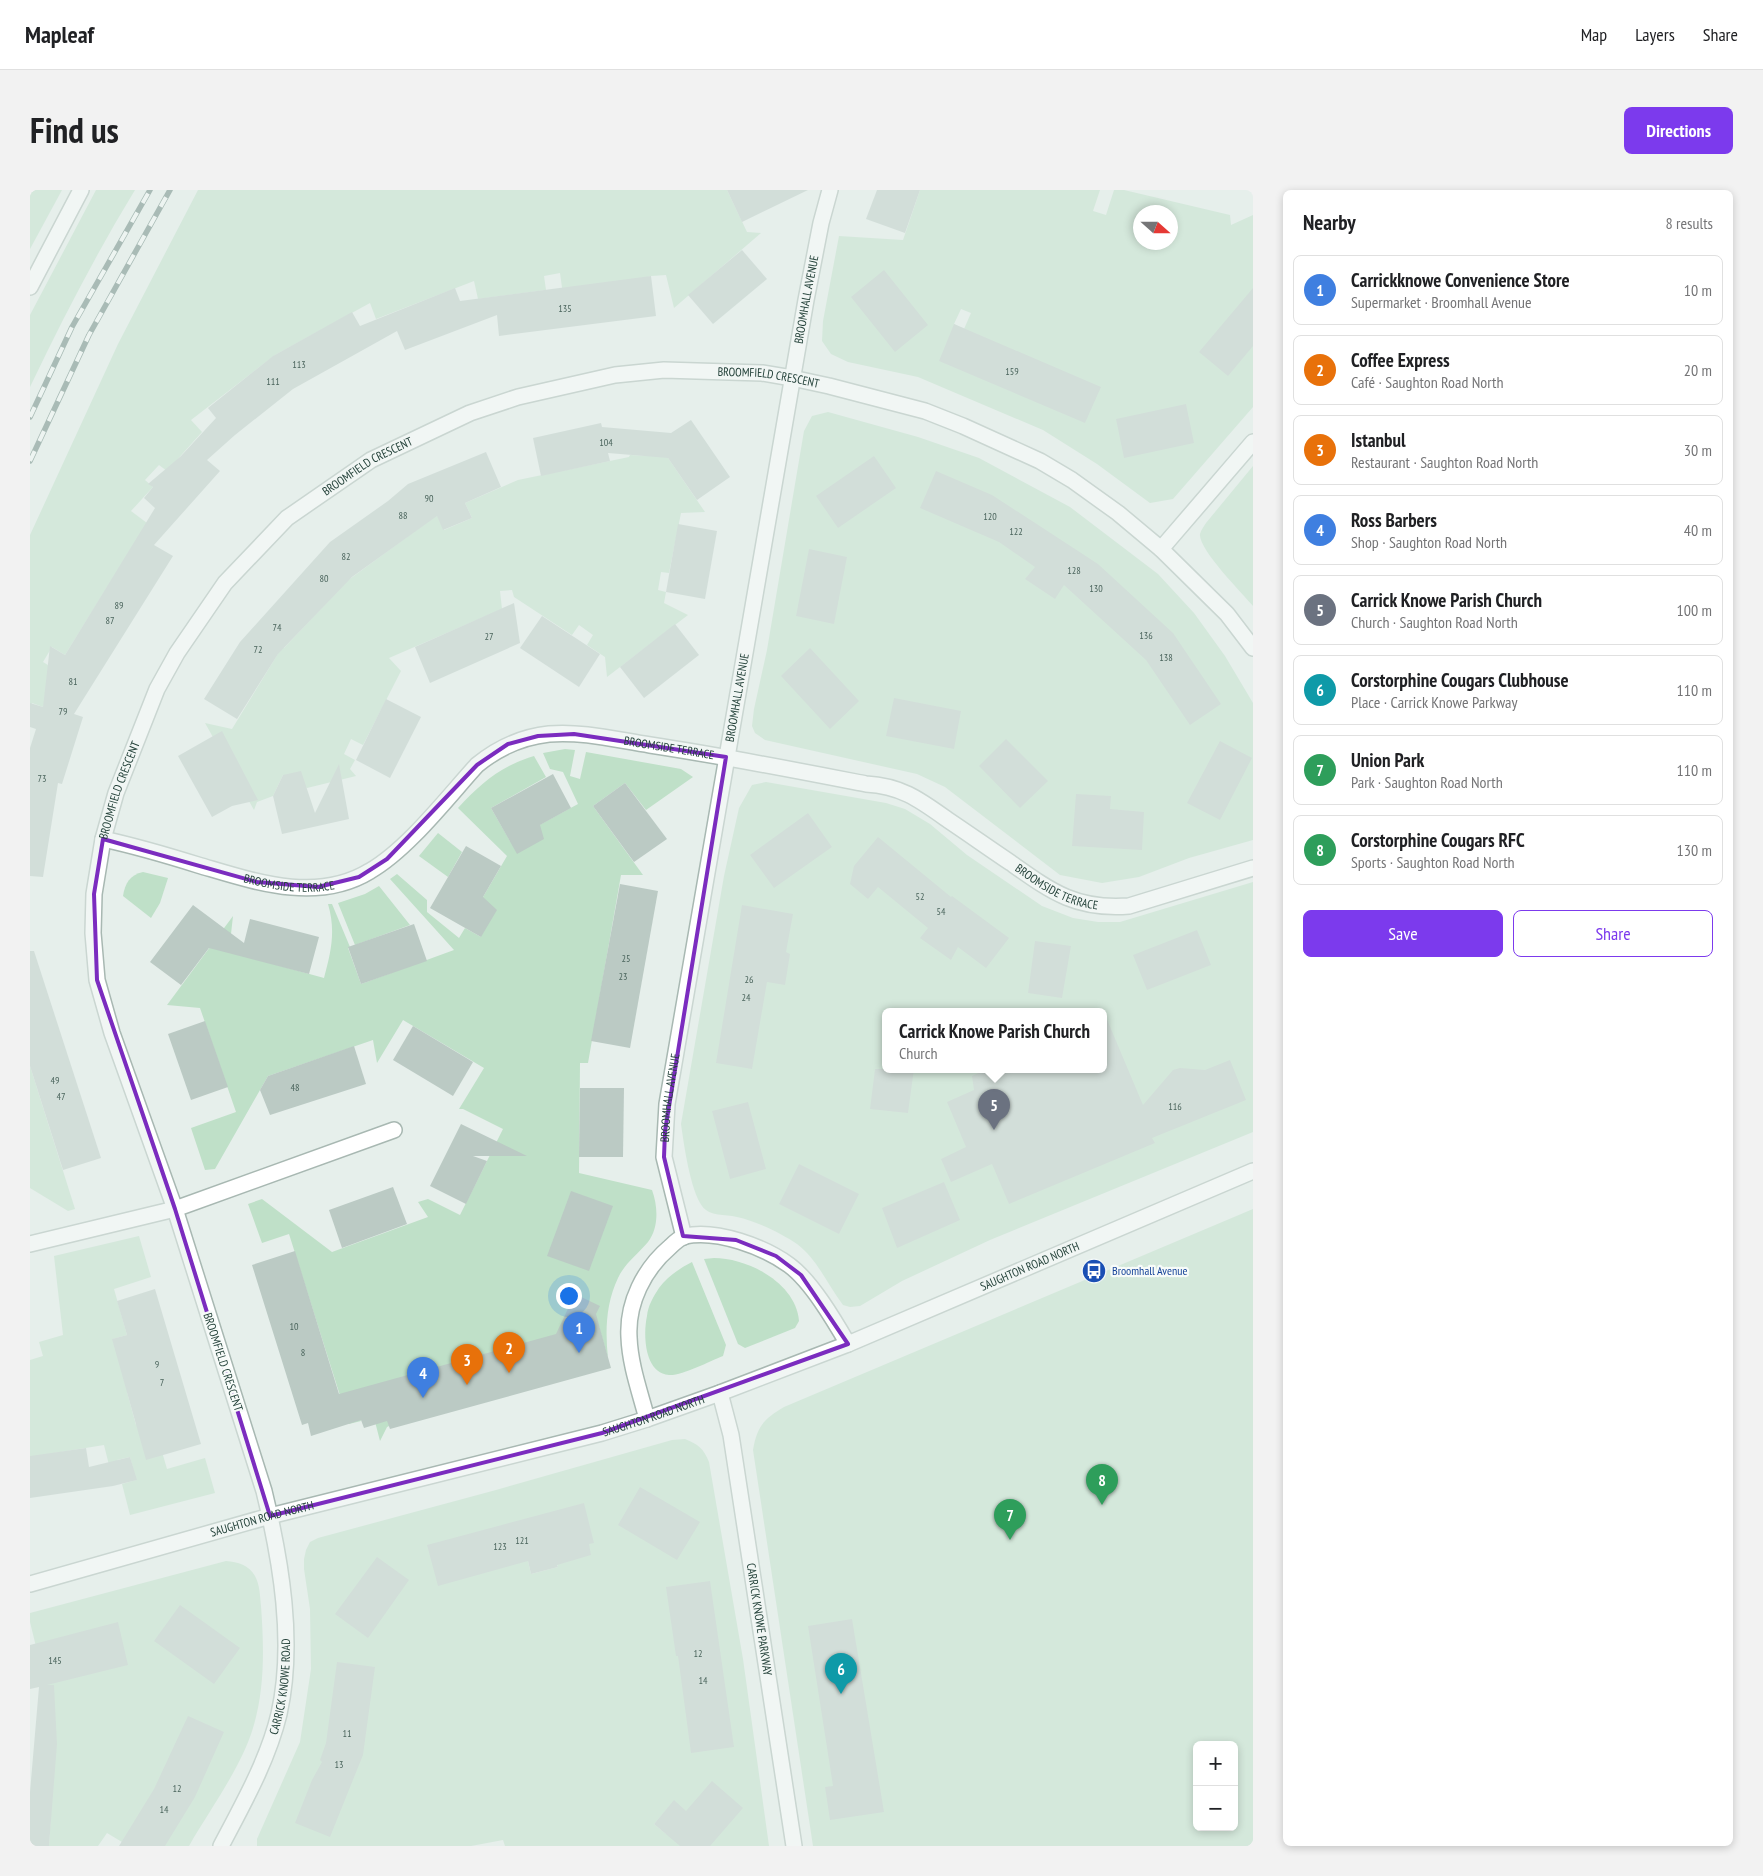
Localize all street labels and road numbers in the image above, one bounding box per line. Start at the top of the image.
street label: BROOMHALL AVENUE [791,254,822,345]
street label: BROOMFIELD CRESCENT [717,364,822,391]
street label: BROOMFIELD CRESCENT [319,433,415,498]
street label: BROOMHALL AVENUE [722,652,752,743]
street label: BROOMSIDE TERRACE [623,733,715,762]
street label: BROOMFIELD CRESCENT [95,738,143,841]
street label: BROOMSIDE TERRACE [1012,860,1099,913]
street label: BROOMSIDE TERRACE [242,870,336,895]
street label: BROOMHALL AVENUE [657,1052,683,1143]
street label: SAUGHTON ROAD NORTH [978,1238,1081,1294]
street label: BROOMFIELD CRESCENT [200,1311,247,1414]
street label: SAUGHTON ROAD NORTH [601,1391,706,1439]
street label: SAUGHTON ROAD NORTH [209,1497,315,1540]
street label: CARRICK KNOWE PARKWAY [744,1562,776,1677]
street label: CARRICK KNOWE ROAD [266,1638,293,1736]

